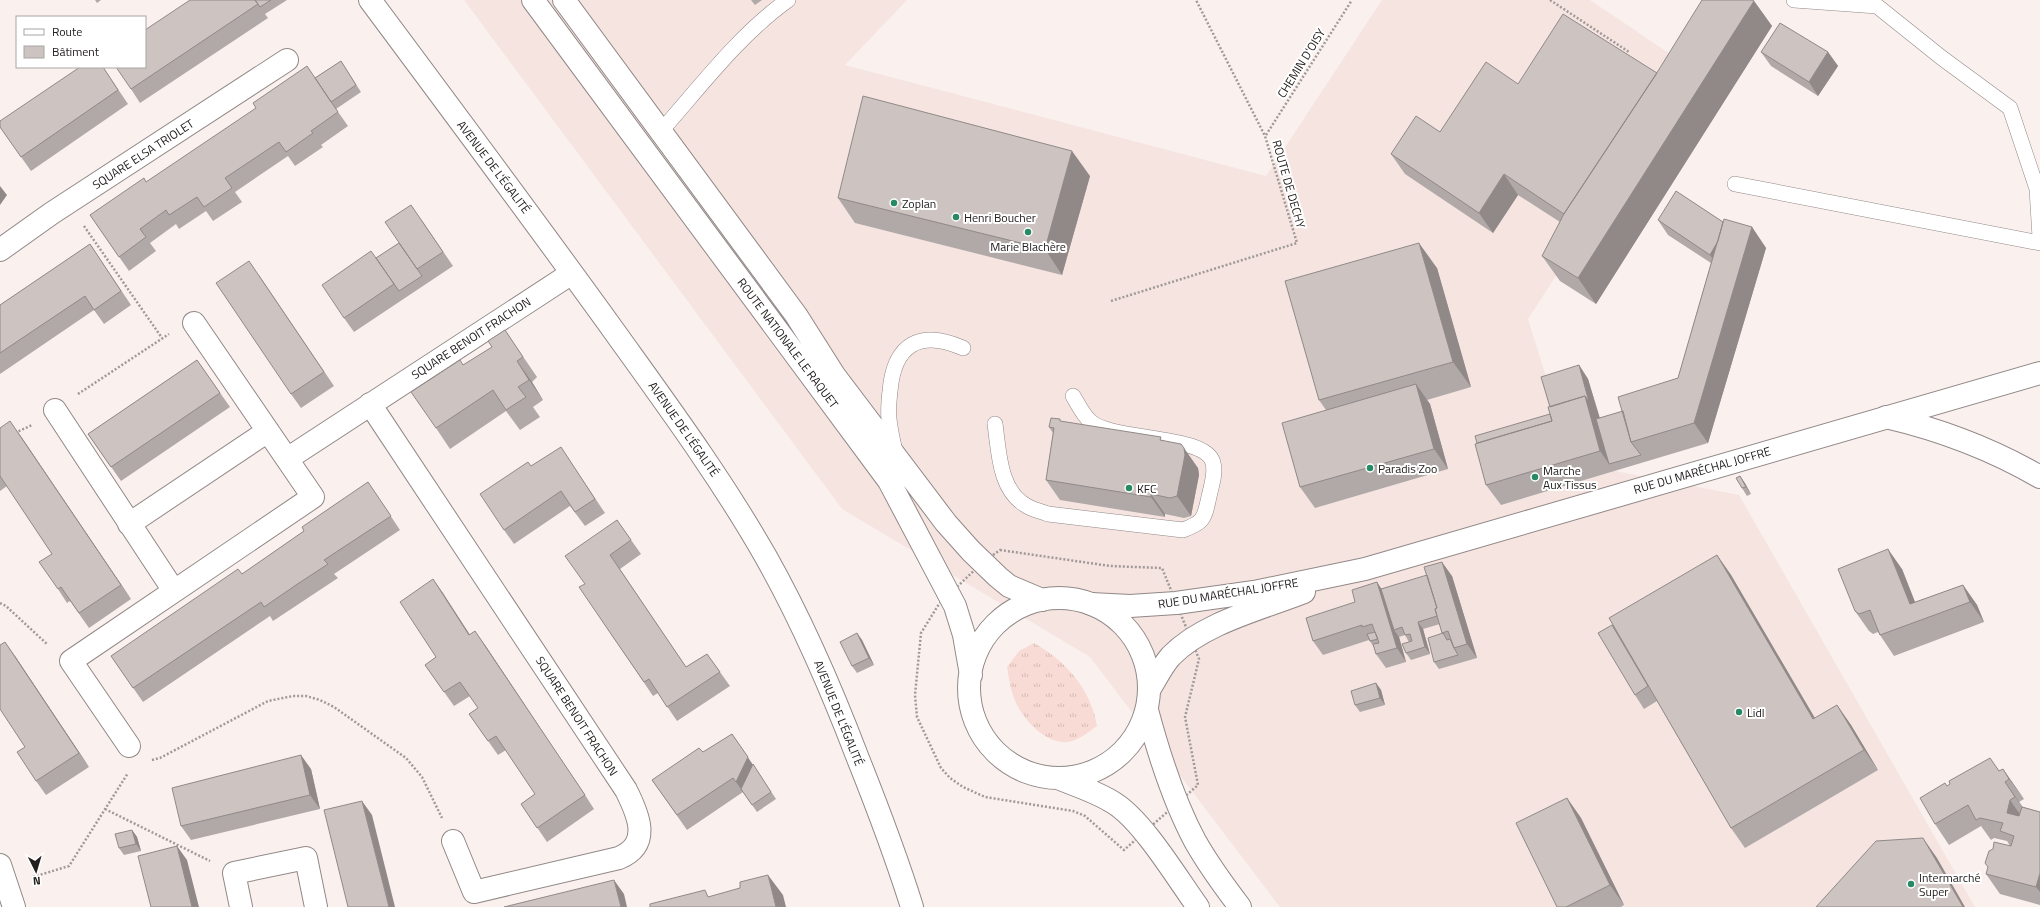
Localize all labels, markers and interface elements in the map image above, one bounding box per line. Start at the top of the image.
legend [16,16,146,68]
text: Route [52,22,82,41]
street label: CHEMIN D'OISY [1272,24,1330,102]
text: Bâtiment [52,42,100,61]
street label: SQUARE ELSA TRIOLET [88,114,198,194]
street label: AVENUE DE L'ÉGALITÉ [453,116,536,218]
street label: ROUTE DE DECHY [1267,138,1311,231]
place label: Zoplan [902,194,936,213]
marker: Zoplan [889,198,899,208]
place label: Henri Boucher [964,208,1036,227]
marker: Henri Boucher [951,212,961,222]
marker: Marie Blachère [1023,227,1033,237]
place label: Marie Blachère [990,237,1066,256]
street label: ROUTE NATIONALE LE RAQUET [733,274,844,413]
street label: SQUARE BENOIT FRACHON [407,292,535,384]
street label: AVENUE DE L'ÉGALITÉ [644,377,724,481]
street label: RUE DU MARÉCHAL JOFFRE [1631,441,1773,499]
place label: Paradis Zoo [1378,459,1437,478]
place label: Marche Aux Tissus [1543,461,1597,494]
marker: Paradis Zoo [1365,463,1375,473]
marker: Marche Aux Tissus [1530,472,1540,482]
place label: KFC [1137,479,1157,498]
marker: KFC [1124,483,1134,493]
street label: RUE DU MARÉCHAL JOFFRE [1156,572,1300,613]
street label: SQUARE BENOIT FRACHON [531,652,623,780]
street label: AVENUE DE L'ÉGALITÉ [809,657,869,769]
place label: Lidl [1747,703,1765,722]
marker: Lidl [1734,707,1744,717]
north arrow [16,851,56,891]
place label: Intermarché Super [1919,868,1981,901]
text: N [32,873,41,889]
marker: Intermarché Super [1906,879,1916,889]

